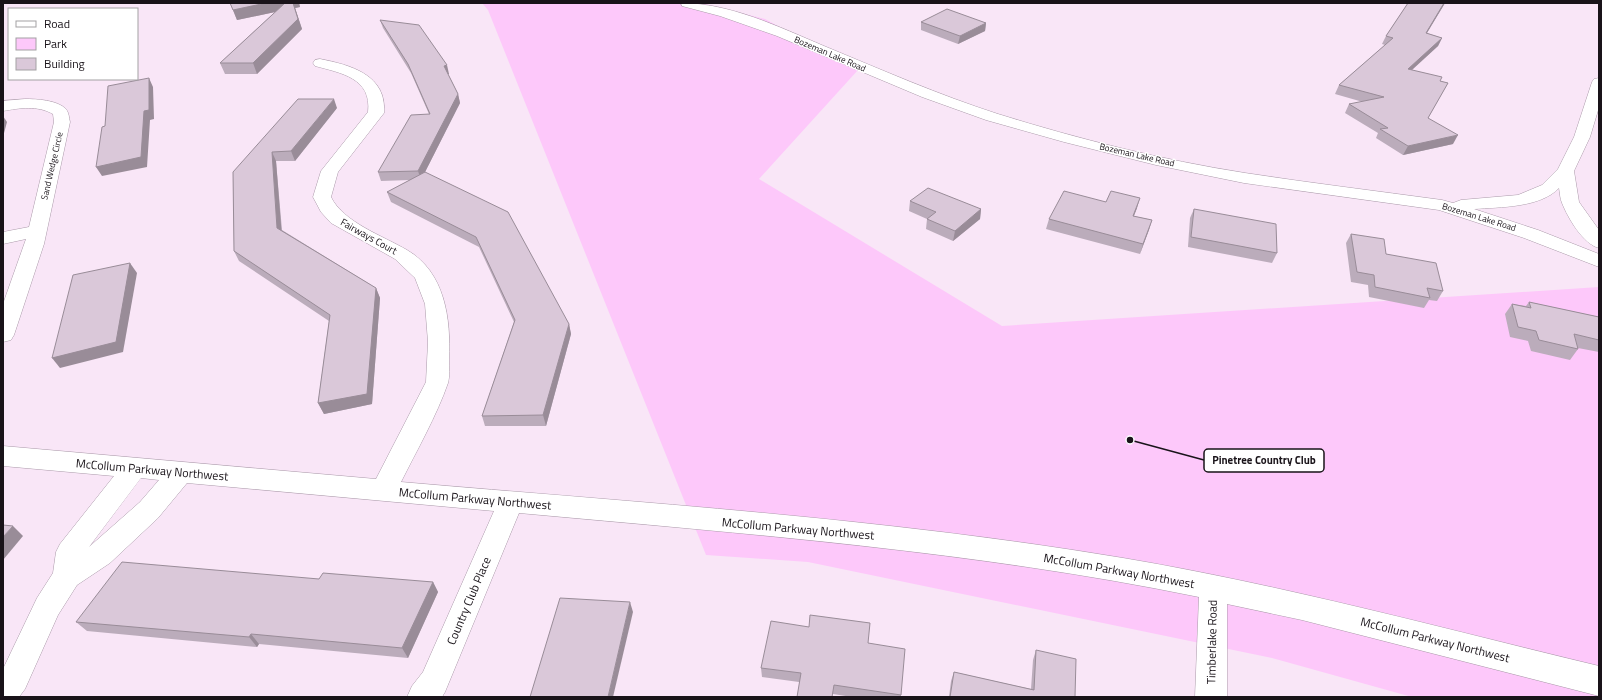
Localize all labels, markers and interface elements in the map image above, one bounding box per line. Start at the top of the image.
legend [8,8,138,80]
text: Road [44,14,70,33]
street label: Bozeman Lake Road [792,33,868,75]
text: Park [44,34,67,53]
text: Building [44,54,85,73]
street label: Sand Wedge Circle [37,130,66,201]
street label: Bozeman Lake Road [1098,140,1176,170]
street label: Bozeman Lake Road [1441,199,1518,234]
street label: Fairways Court [338,215,400,258]
callout: Pinetree Country Club [1204,449,1324,472]
text: Pinetree Country Club [1212,452,1316,468]
street label: McCollum Parkway Northwest [75,453,230,486]
street label: McCollum Parkway Northwest [398,482,553,515]
street label: McCollum Parkway Northwest [721,512,876,545]
street label: McCollum Parkway Northwest [1042,548,1197,593]
street label: Country Club Place [441,554,496,648]
street label: Timberlake Road [1201,600,1222,684]
street label: McCollum Parkway Northwest [1359,612,1512,667]

